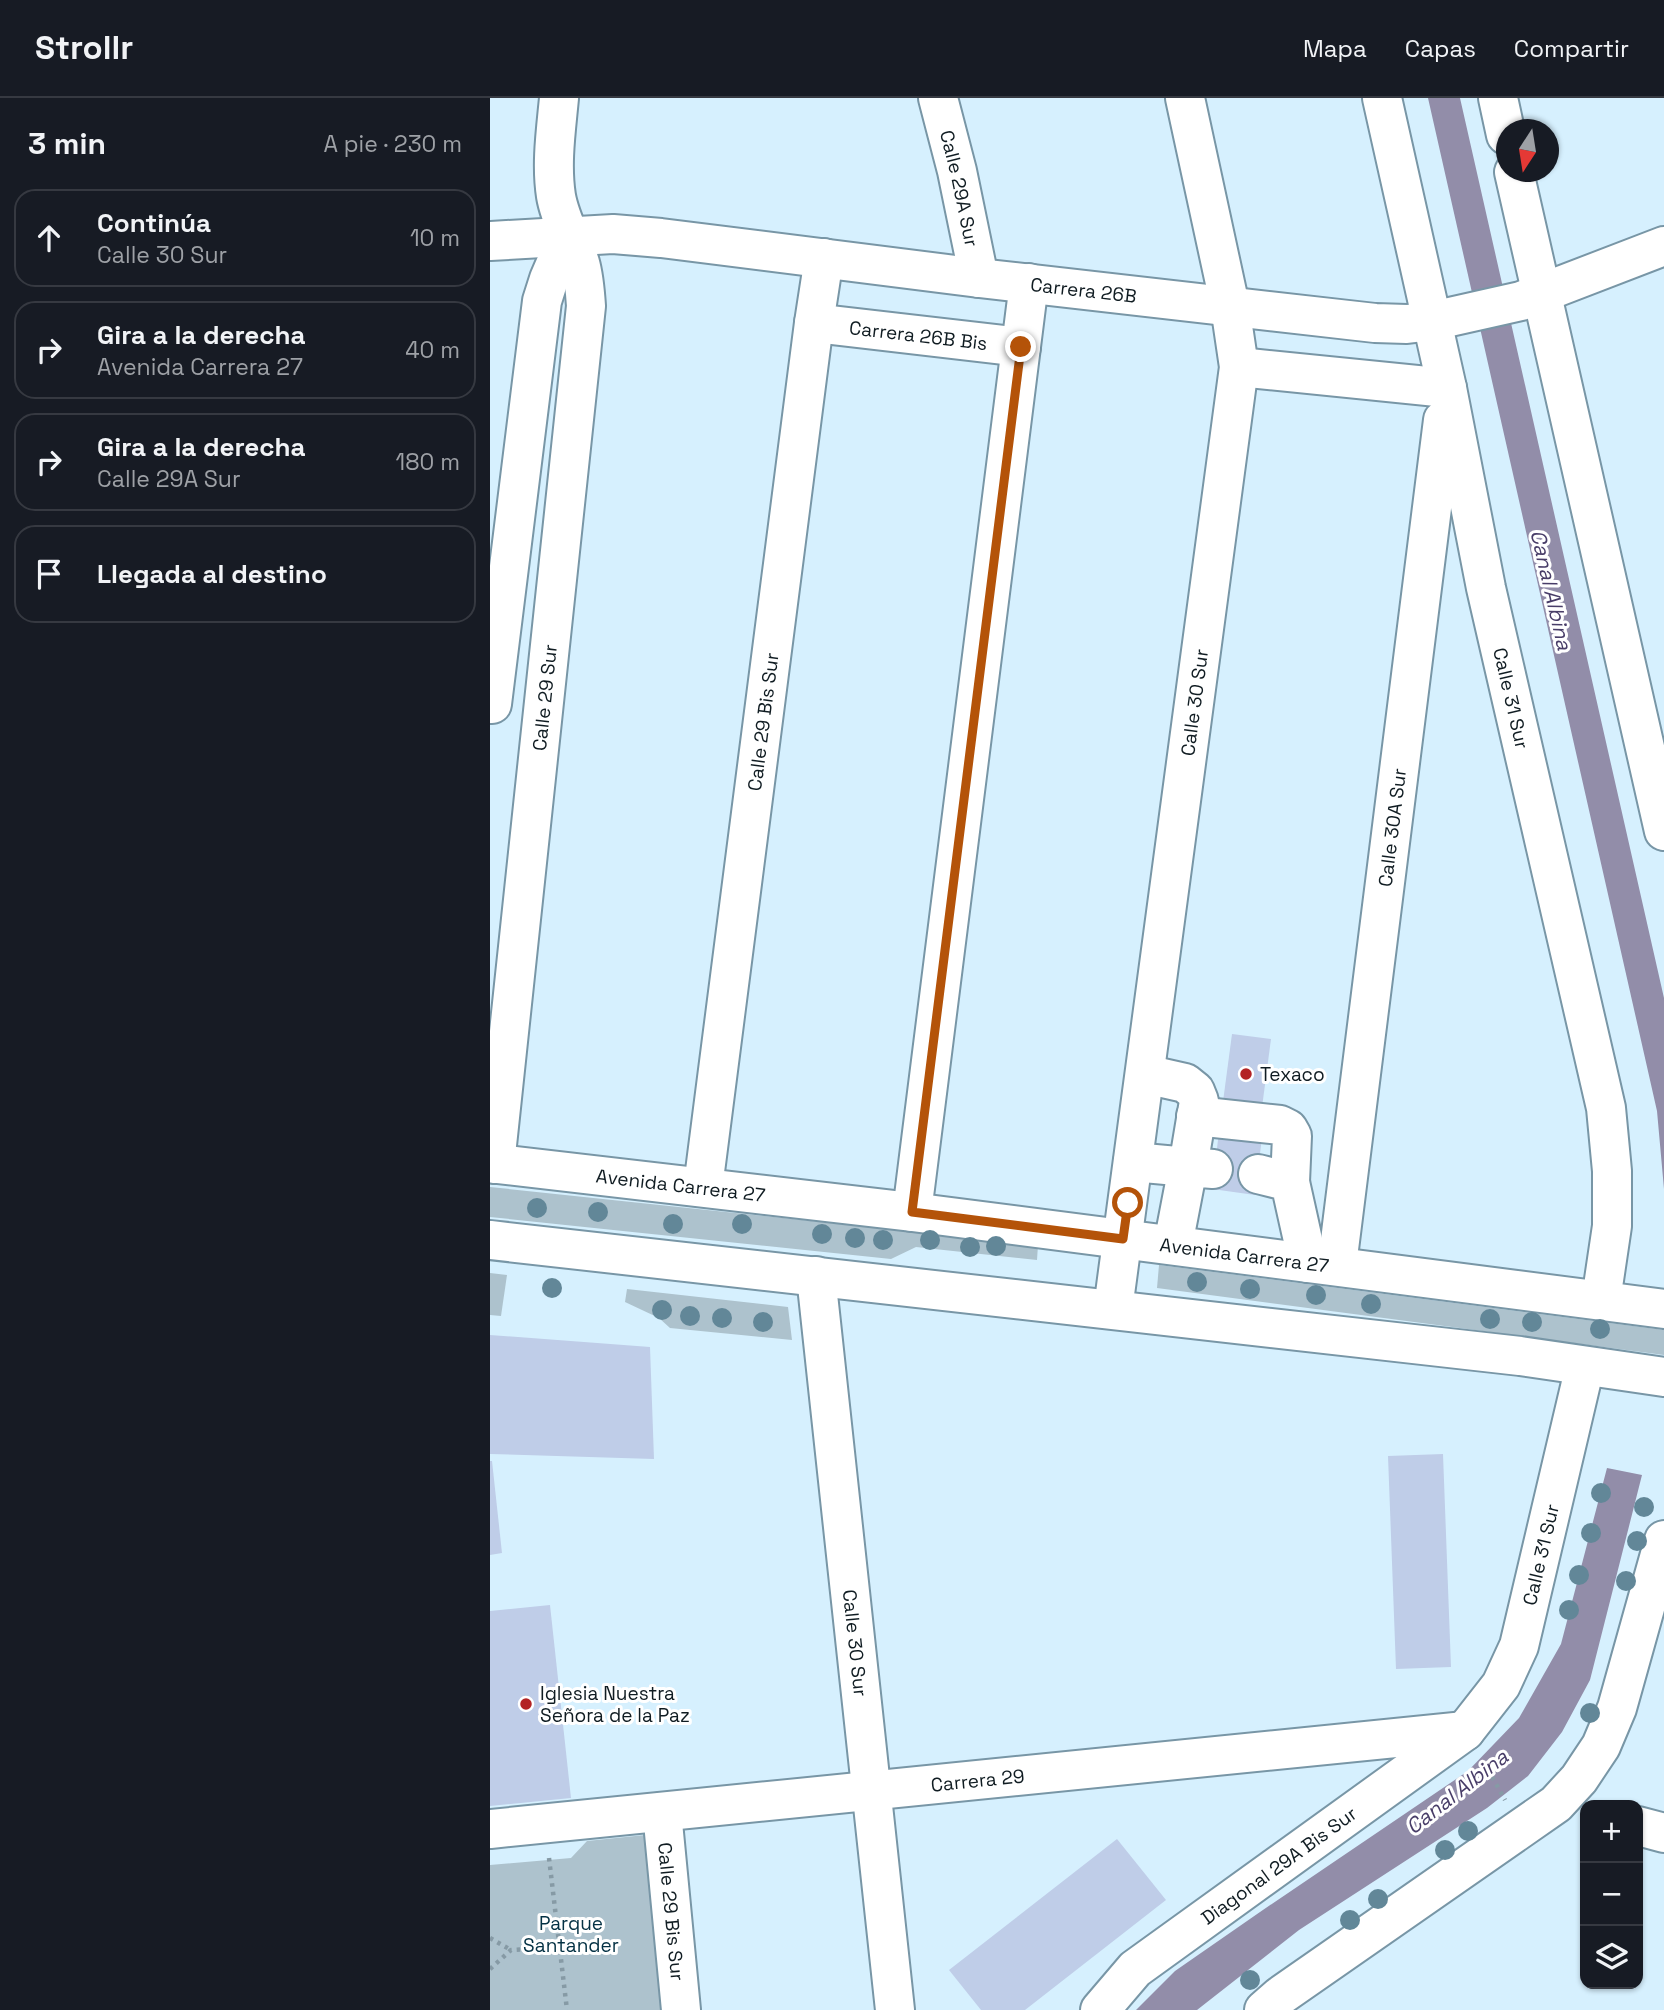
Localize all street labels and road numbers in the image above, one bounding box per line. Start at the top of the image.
street label: Calle 29A Sur [934,128,984,249]
street label: Carrera 26B [1029,272,1138,309]
street label: Carrera 26B Bis [848,315,989,356]
street label: Calle 29 Sur [527,643,563,752]
street label: Calle 31 Sur [1487,645,1535,751]
street label: Calle 30 Sur [1175,647,1214,757]
street label: Calle 29 Bis Sur [742,651,785,792]
street label: Calle 30A Sur [1373,767,1412,888]
street label: Avenida Carrera 27 [595,1163,767,1208]
street label: Avenida Carrera 27 [1158,1232,1331,1279]
street label: Calle 31 Sur [1517,1502,1565,1608]
street label: Calle 30 Sur [837,1588,873,1698]
street label: Carrera 29 [930,1763,1026,1798]
street label: Diagonal 29A Bis Sur [1196,1801,1362,1930]
street label: Calle 29 Bis Sur [652,1841,690,1982]

